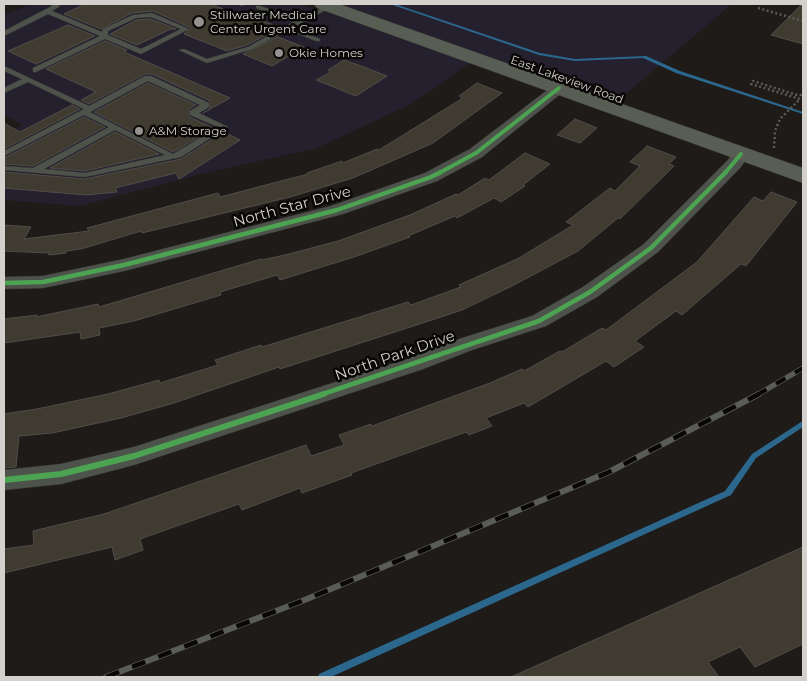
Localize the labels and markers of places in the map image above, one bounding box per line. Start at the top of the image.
place label: Stillwater Medical Center Urgent Care [210,8,327,36]
marker: Stillwater Medical Center Urgent Care [192,15,206,29]
place label: Okie Homes [289,46,363,60]
marker: Okie Homes [273,47,285,59]
place label: A&M Storage [149,124,227,138]
marker: A&M Storage [133,125,145,137]

